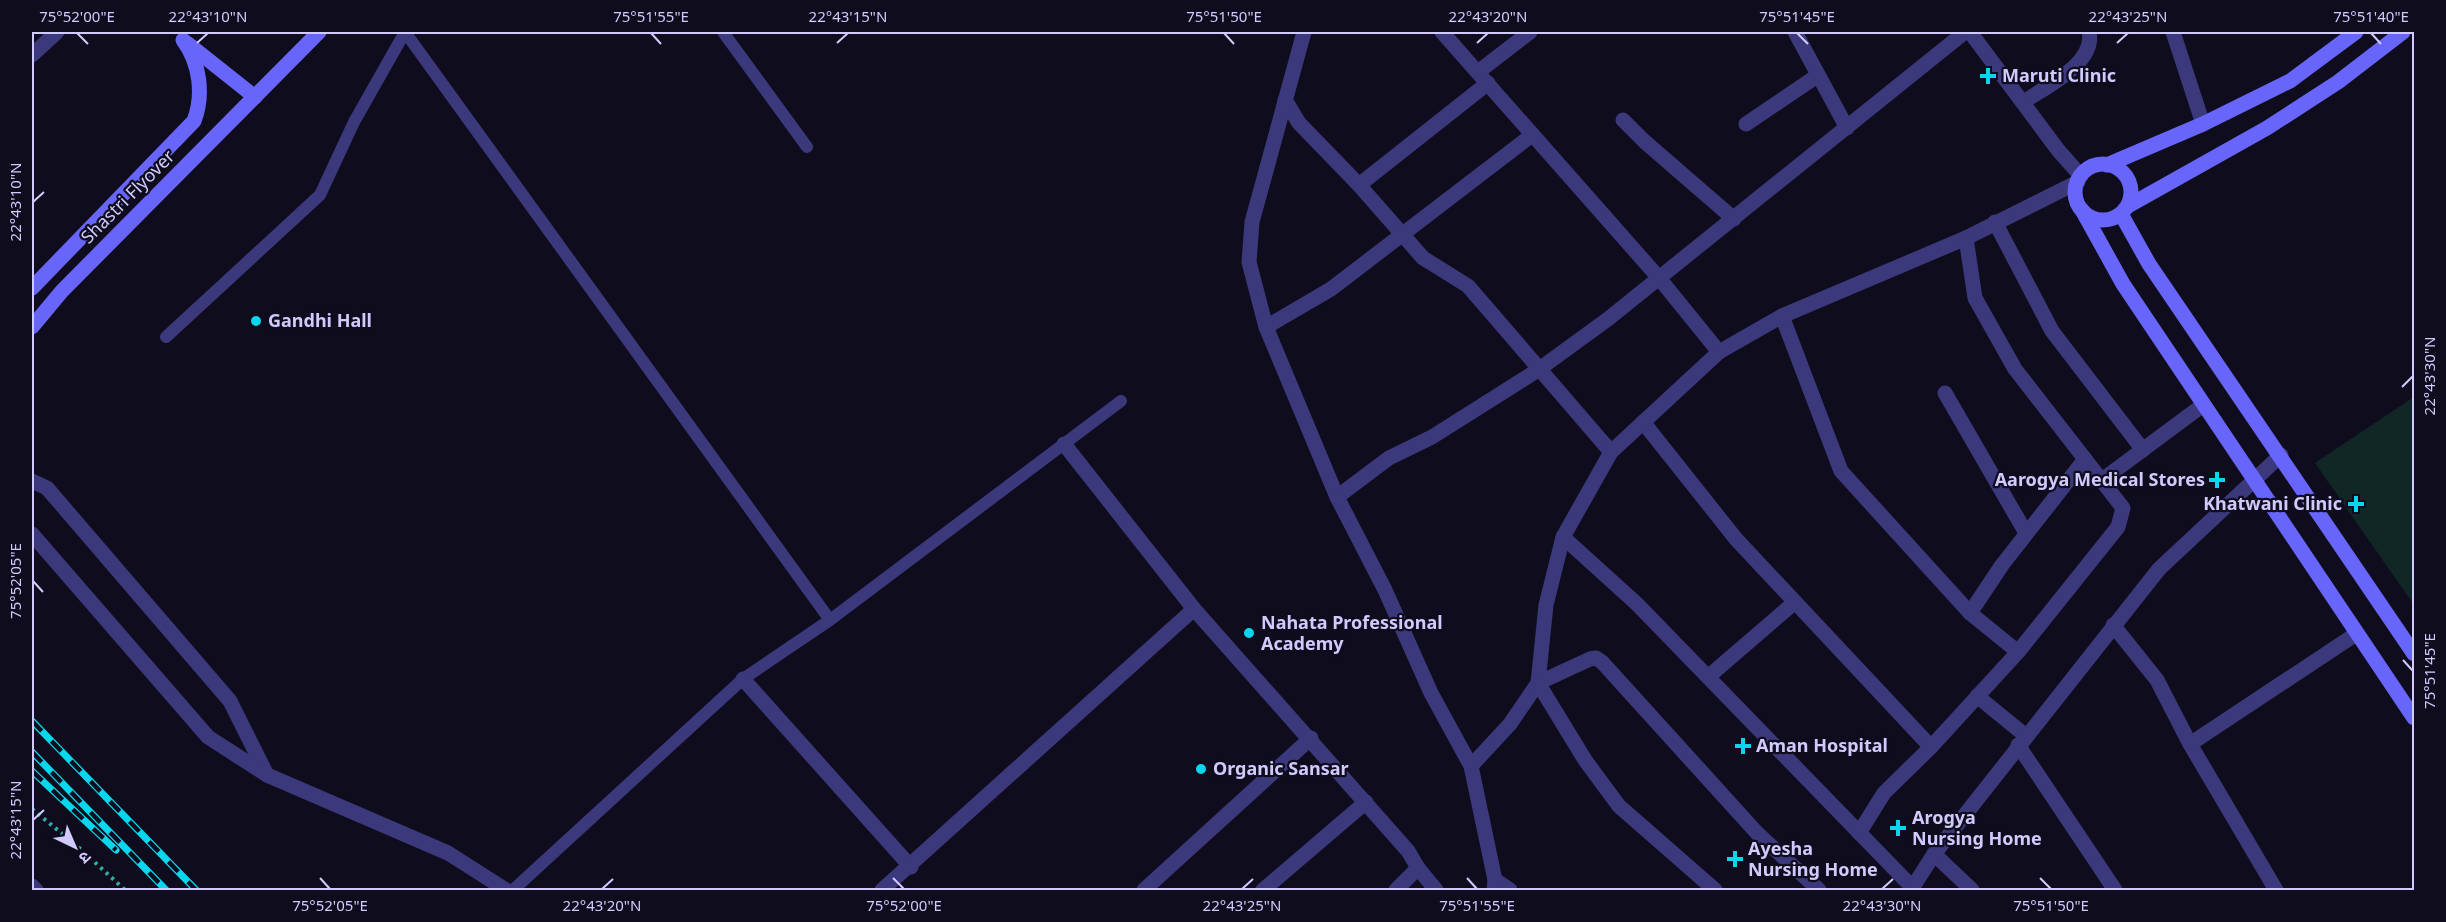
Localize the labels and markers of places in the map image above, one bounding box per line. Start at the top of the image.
place label: Maruti Clinic [2002,63,2116,87]
marker: Maruti Clinic [1979,67,1997,85]
place label: Gandhi Hall [268,308,372,332]
marker: Gandhi Hall [249,314,263,328]
place label: Aarogya Medical Stores [1995,467,2205,491]
marker: Aarogya Medical Stores [2210,473,2224,487]
place label: Khatwani Clinic [2203,491,2342,515]
marker: Khatwani Clinic [2347,495,2365,513]
place label: Nahata Professional Academy [1261,610,1443,655]
marker: Nahata Professional Academy [1242,626,1256,640]
place label: Aman Hospital [1756,733,1888,757]
marker: Aman Hospital [1734,737,1752,755]
place label: Organic Sansar [1213,756,1349,780]
marker: Organic Sansar [1194,762,1208,776]
place label: Arogya Nursing Home [1912,805,2042,850]
marker: Arogya Nursing Home [1889,819,1907,837]
place label: Ayesha Nursing Home [1748,836,1878,881]
marker: Ayesha Nursing Home [1726,850,1744,868]

